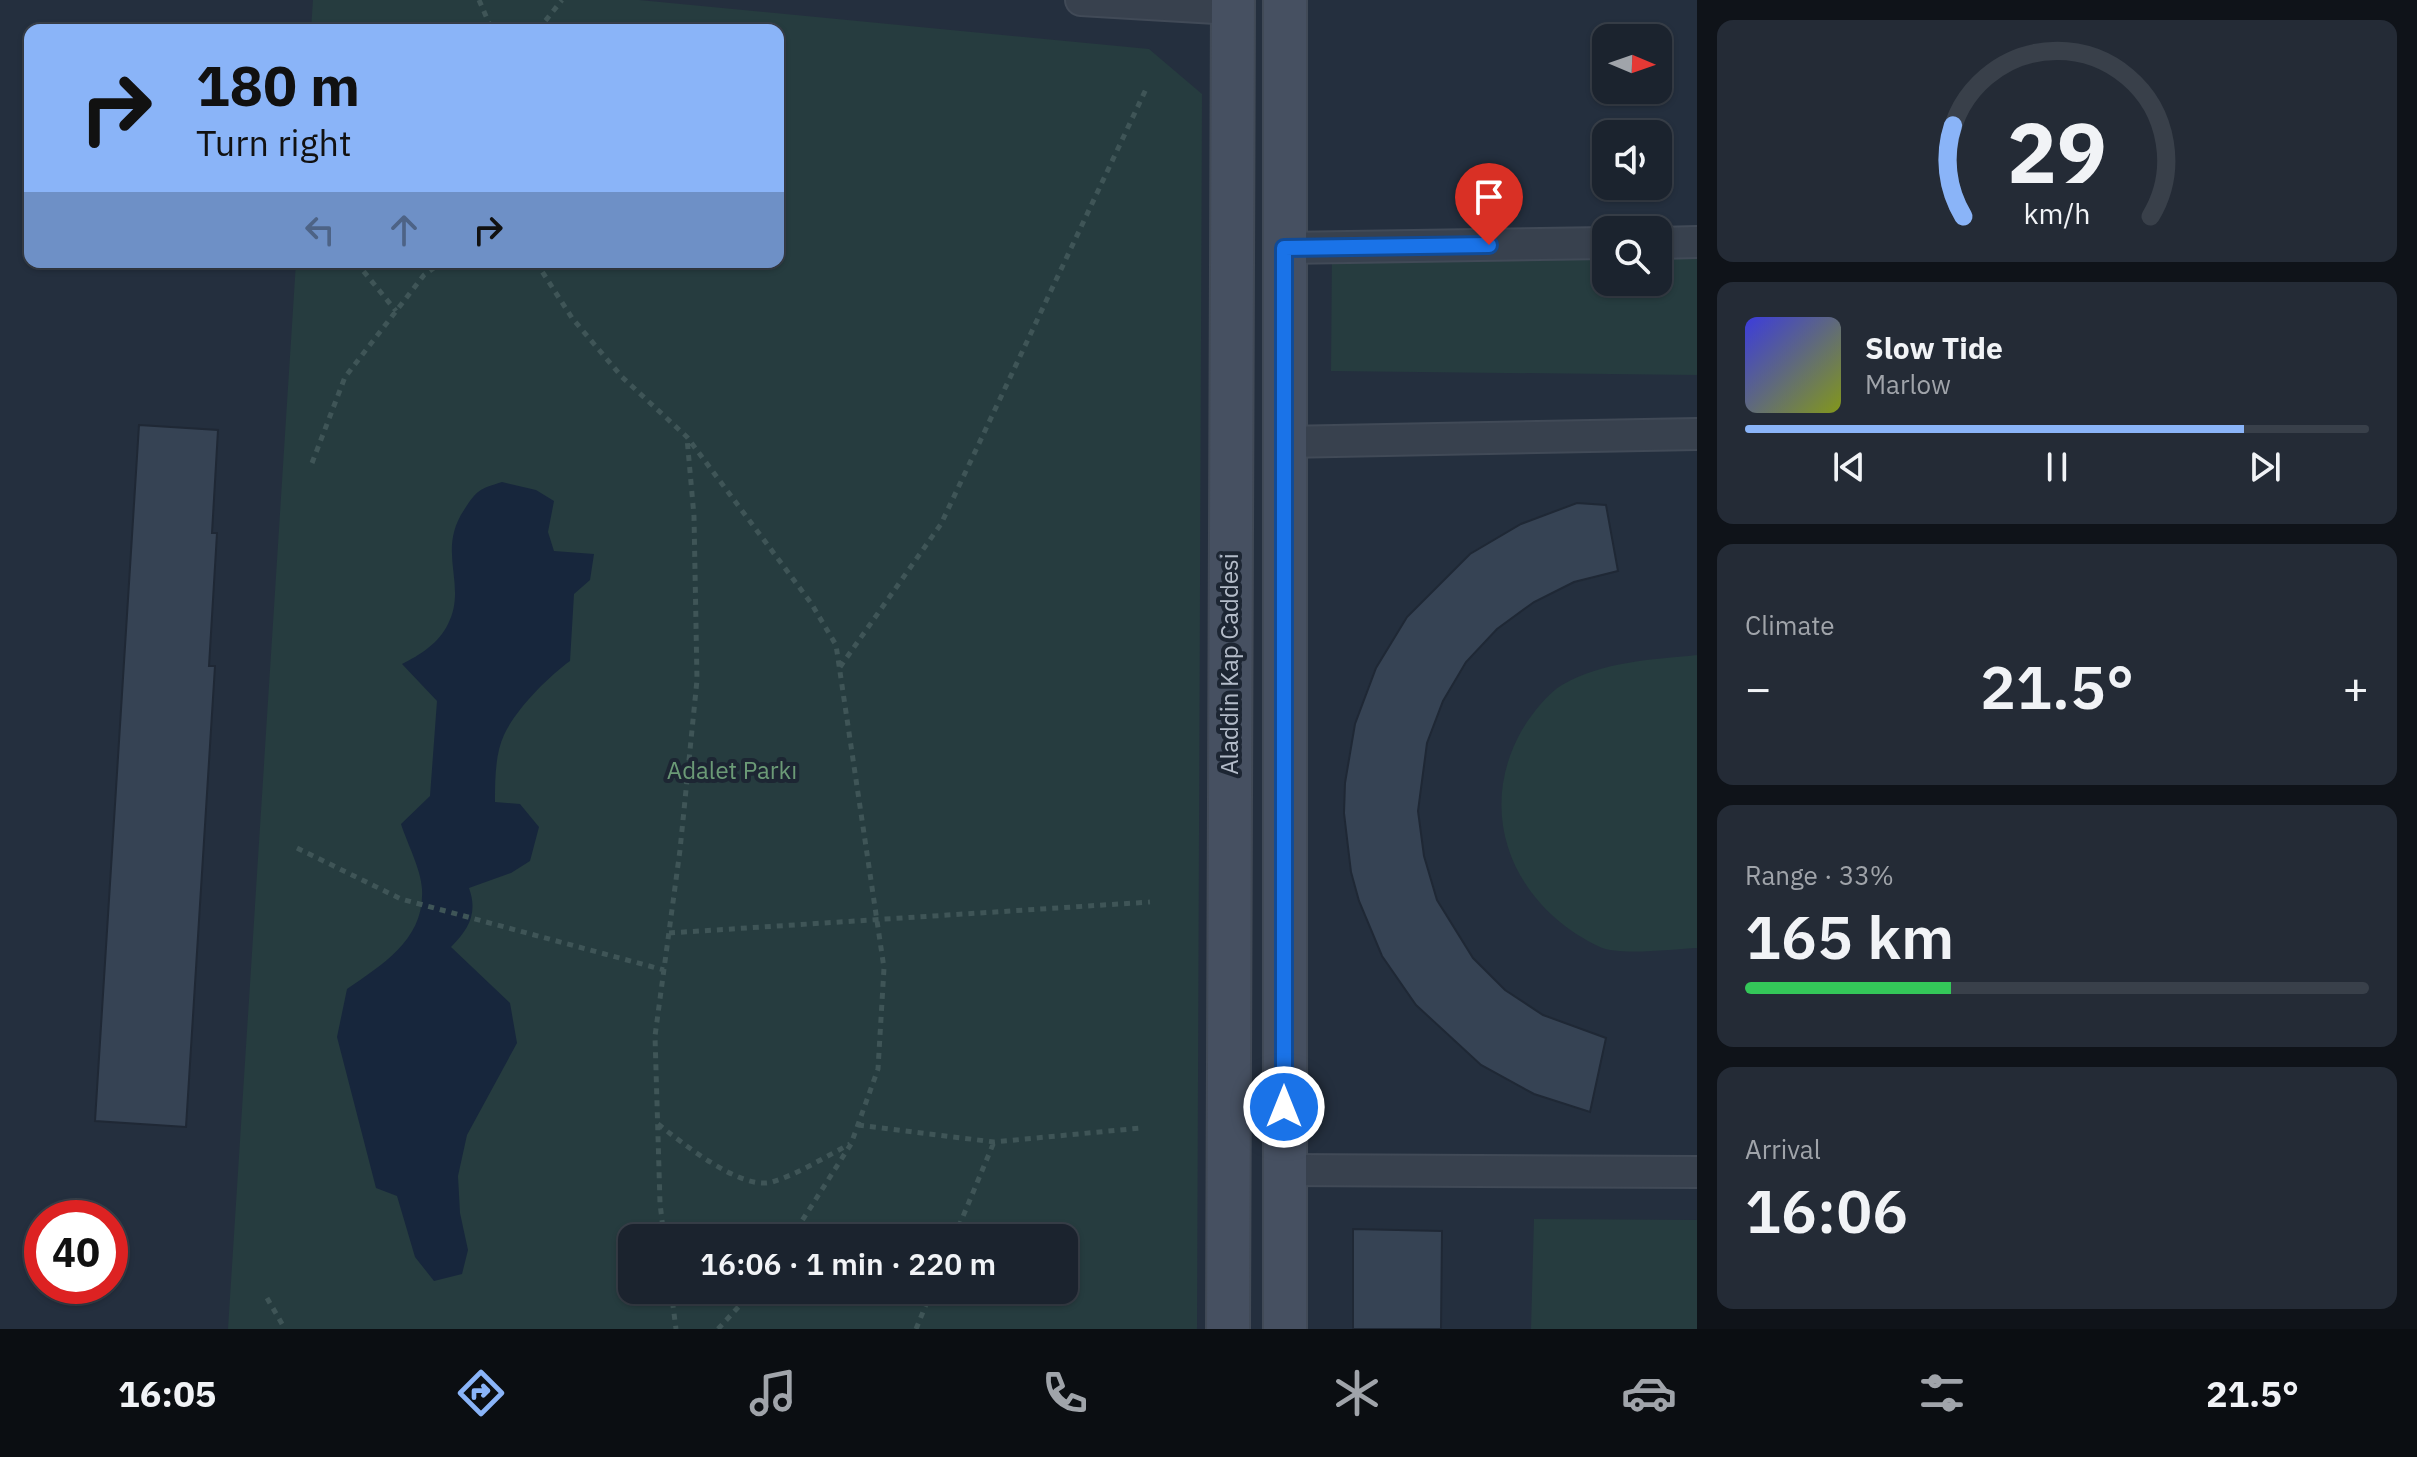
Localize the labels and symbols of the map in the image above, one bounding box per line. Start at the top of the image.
north arrow [1592,24,1672,104]
pin [1455,163,1523,245]
street label: Aladdin Kap Caddesi [1213,553,1245,775]
park label: Adalet Parkı [667,754,797,786]
position arrow [1242,1065,1326,1149]
speed limit sign: 40 [24,1200,128,1304]

